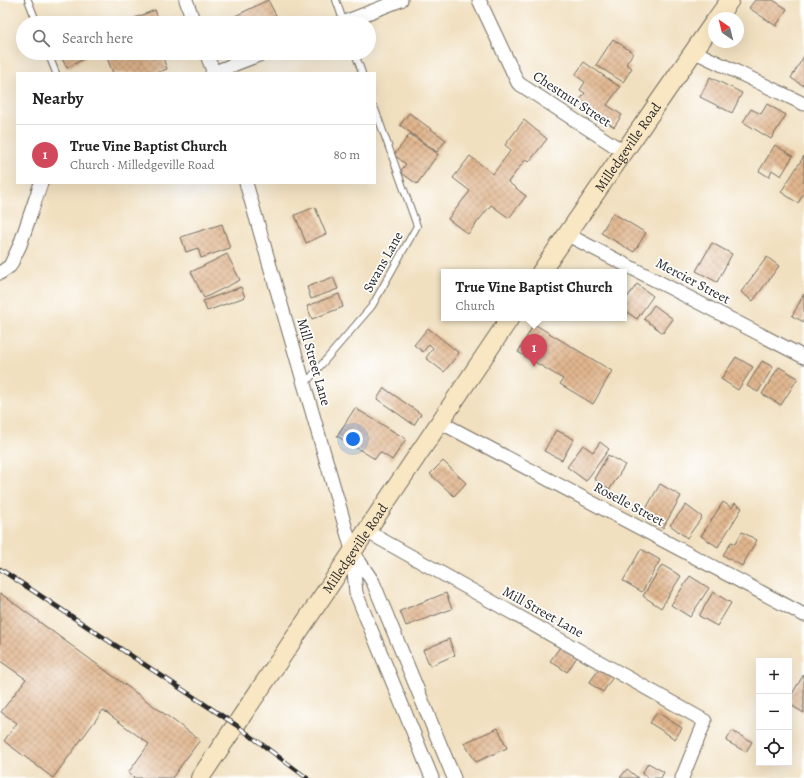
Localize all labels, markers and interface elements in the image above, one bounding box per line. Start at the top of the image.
north arrow [708,12,744,48]
search box [16,16,376,60]
icon: search [30,27,52,49]
text: Search here [62,28,133,48]
street label: Chestnut Street [529,67,615,132]
text: Nearby [32,87,83,110]
street label: Milledgeville Road [590,98,665,196]
text: True Vine Baptist Church [70,136,227,156]
text: 1 [43,146,47,163]
text: 80 m [333,146,360,163]
text: Church · Milledgeville Road [70,156,214,173]
street label: Swans Lane [358,228,408,296]
street label: Mercier Street [652,253,734,309]
popup [441,269,627,321]
text: True Vine Baptist Church [455,277,613,297]
text: Church [455,297,495,314]
street label: Mill Street Lane [292,316,336,408]
pin: 1 [521,334,547,367]
your location [343,429,363,449]
street label: Roselle Street [590,477,668,531]
street label: Milledgeville Road [318,499,392,597]
street label: Mill Street Lane [499,582,587,642]
map controls [756,658,792,766]
button: + [756,658,792,694]
button: − [756,694,792,730]
button: locate [756,730,792,766]

